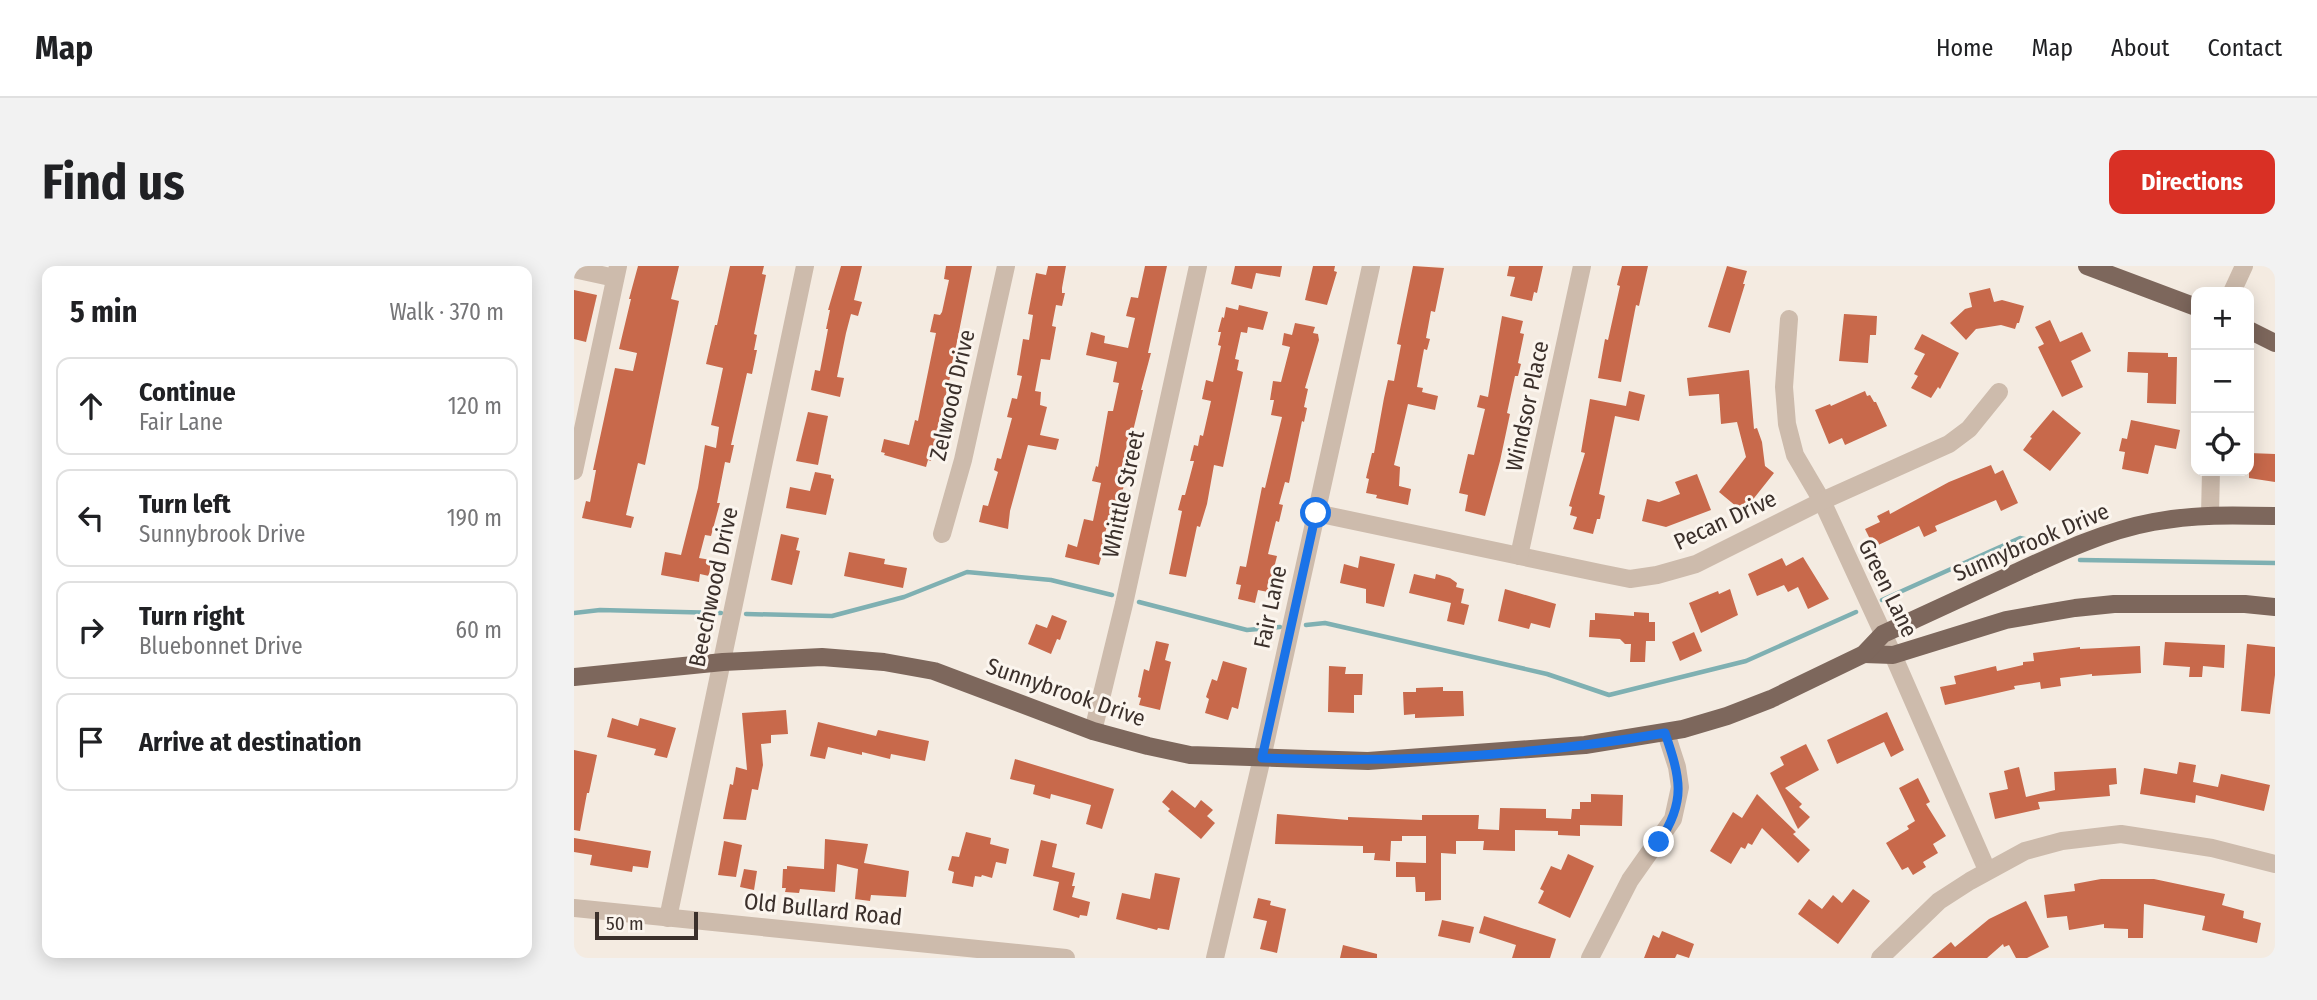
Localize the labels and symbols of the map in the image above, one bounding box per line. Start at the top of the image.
street label: Zelwood Drive [923,327,981,463]
street label: Windsor Place [1500,338,1554,474]
street label: Whittle Street [1096,427,1150,560]
street label: Pecan Drive [1669,484,1781,556]
route start [1300,497,1331,528]
street label: Sunnybrook Drive [1949,497,2113,587]
street label: Beechwood Drive [682,504,744,670]
street label: Green Lane [1852,534,1924,642]
street label: Fair Lane [1248,563,1292,651]
street label: Sunnybrook Drive [983,652,1149,732]
route end [1643,826,1674,857]
street label: Old Bullard Road [743,887,903,931]
scale bar [595,909,698,941]

